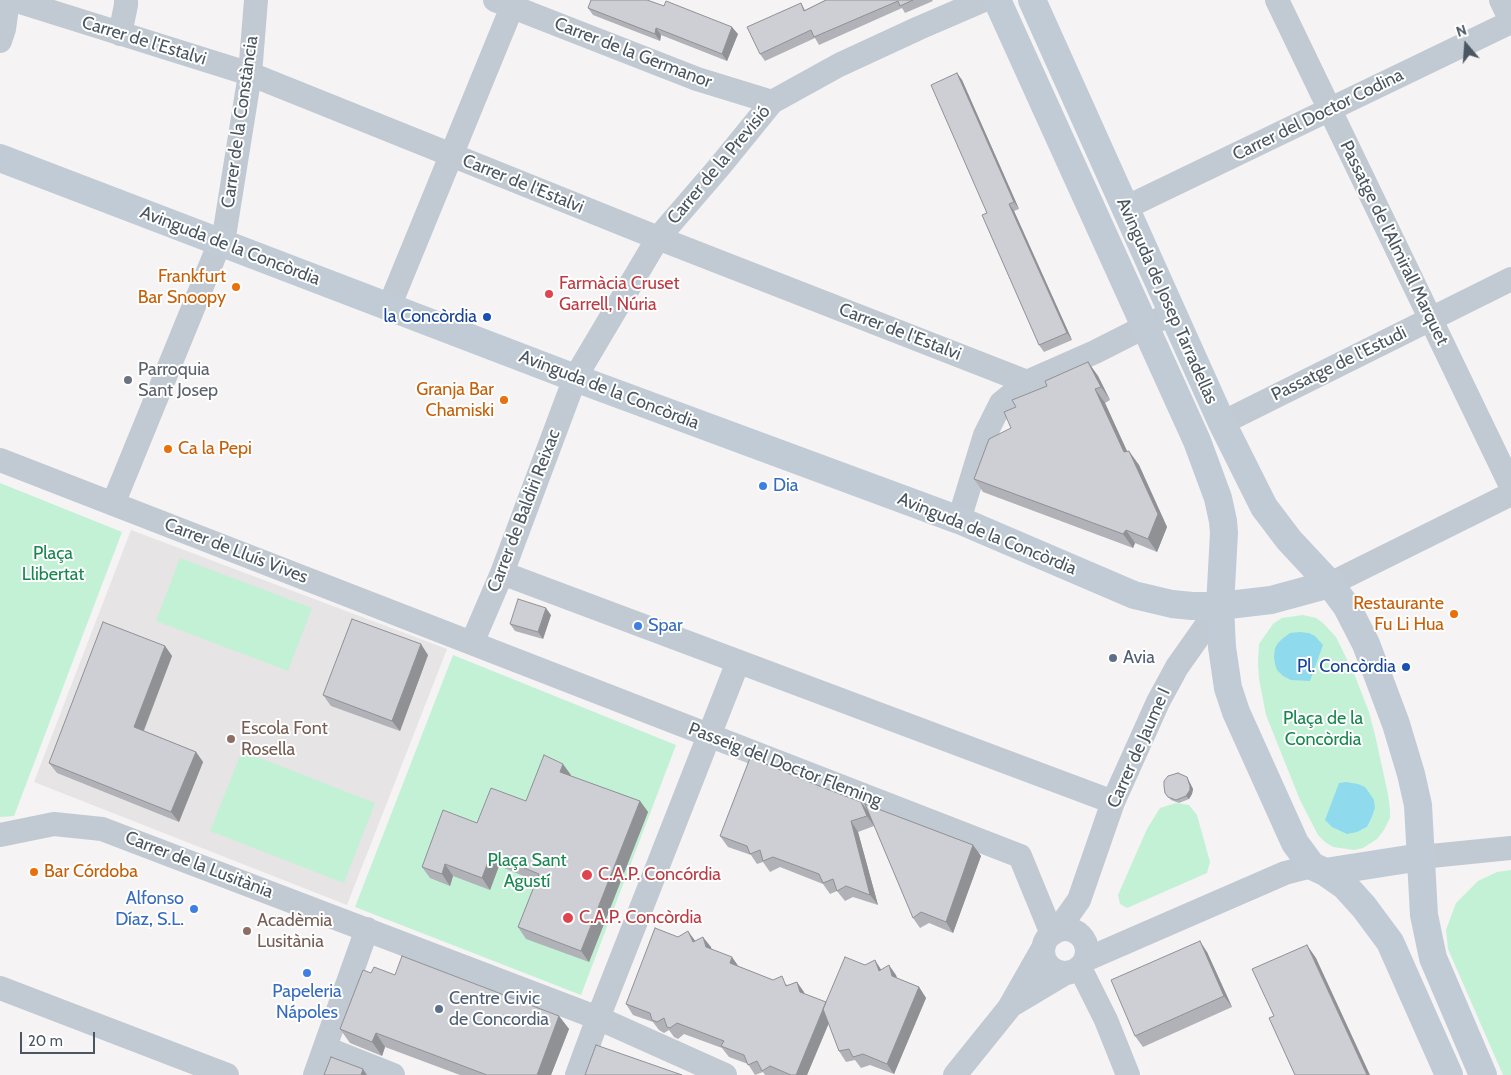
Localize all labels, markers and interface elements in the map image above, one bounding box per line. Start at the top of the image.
street label: Carrer de l'Estalvi [79,12,209,70]
street label: Carrer de la Germanor [551,13,715,93]
north arrow [1441,20,1491,70]
text: N [1454,21,1469,41]
street label: Carrer de la Constància [217,35,263,209]
street label: Carrer del Doctor Codina [1229,64,1407,166]
street label: Carrer de la Previsió [663,101,775,229]
street label: Passatge de l'Almirall Marquet [1335,137,1453,349]
street label: Carrer de l'Estalvi [459,150,587,218]
street label: Avinguda de Josep Tarradellas [1112,195,1222,407]
street label: Avinguda de la Concòrdia [137,202,323,290]
place label: Frankfurt Bar Snoopy [138,266,226,308]
place label: Farmàcia Cruset Garrell, Núria [559,273,680,316]
marker: Frankfurt Bar Snoopy [230,281,242,293]
marker: Farmàcia Cruset Garrell, Núria [543,288,555,300]
street label: Carrer de l'Estalvi [836,299,964,365]
place label: la Concòrdia [383,306,477,328]
marker: la Concòrdia [481,311,493,323]
street label: Passatge de l'Estudi [1268,322,1410,406]
street label: Avinguda de la Concòrdia [516,346,702,434]
place label: Parroquia Sant Josep [138,359,218,402]
marker: Parroquia Sant Josep [122,374,134,386]
place label: Granja Bar Chamiski [416,379,494,422]
marker: Granja Bar Chamiski [498,394,510,406]
street label: Carrer de Baldiri Reixac [483,426,565,596]
place label: Ca la Pepi [178,438,252,460]
marker: Ca la Pepi [162,443,174,455]
place label: Dia [773,475,798,497]
marker: Dia [757,480,769,492]
street label: Avinguda de la Concòrdia [894,488,1080,580]
street label: Carrer de Lluís Vives [161,514,311,588]
park label: Plaça Llibertat [22,543,84,586]
place label: Restaurante Fu Li Hua [1353,593,1444,636]
marker: Restaurante Fu Li Hua [1448,608,1460,620]
place label: Spar [648,615,683,637]
marker: Spar [632,620,644,632]
place label: Avia [1123,647,1155,669]
marker: Avia [1107,652,1119,664]
place label: Pl. Concòrdia [1297,656,1396,678]
marker: Pl. Concòrdia [1400,661,1412,673]
street label: Carrer de Jaume I [1103,685,1175,811]
park label: Plaça de la Concòrdia [1283,708,1363,751]
place label: Escola Font Rosella [241,718,328,761]
street label: Passeig del Doctor Fleming [685,718,885,812]
marker: Escola Font Rosella [225,733,237,745]
street label: Carrer de la Lusitània [122,827,276,903]
park label: Plaça Sant Agustí [487,850,567,892]
place label: Bar Córdoba [44,861,138,883]
place label: C.A.P. Concórdia [598,864,721,886]
marker: Bar Córdoba [28,866,40,878]
marker: C.A.P. Concórdia [580,868,594,882]
place label: Alfonso Díaz, S.L. [115,888,184,931]
marker: Alfonso Díaz, S.L. [188,903,200,915]
place label: C.A.P. Concòrdia [579,907,702,929]
place label: Acadèmia Lusitània [257,910,332,952]
marker: C.A.P. Concòrdia [561,911,575,925]
marker: Acadèmia Lusitània [241,925,253,937]
marker: Papeleria Nápoles [301,967,313,979]
place label: Papeleria Nápoles [272,981,342,1024]
place label: Centre Civic de Concordia [449,988,549,1030]
marker: Centre Civic de Concordia [433,1003,445,1015]
scale bar [22,1022,98,1054]
text: 20 m [28,1032,63,1050]

